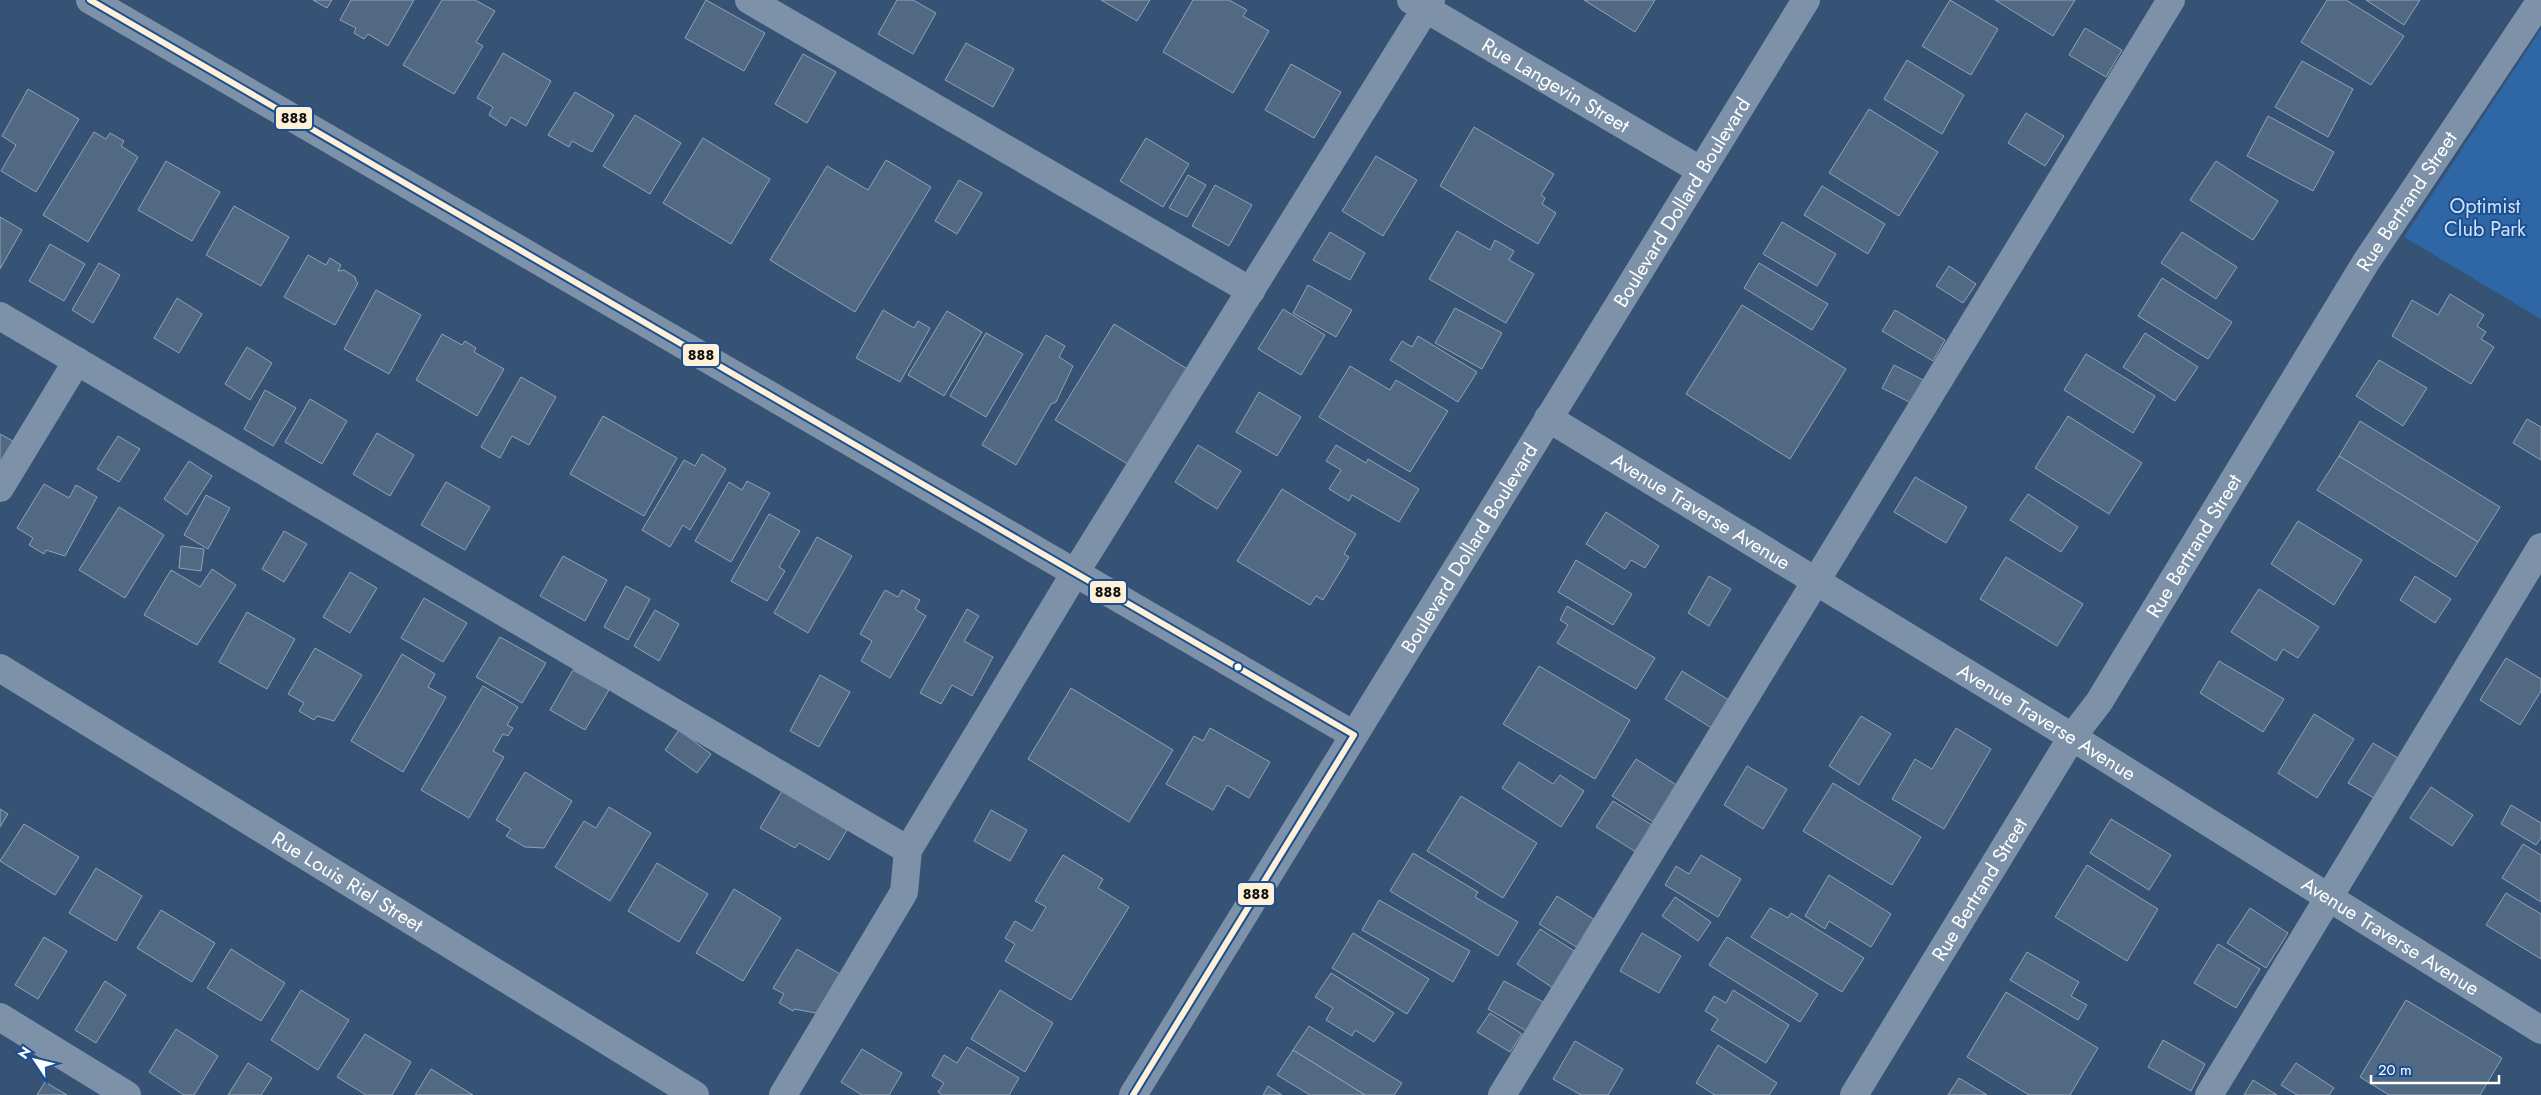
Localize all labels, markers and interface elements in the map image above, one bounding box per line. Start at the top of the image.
street label: Rue Langevin Street [1476,31,1635,141]
street label: Boulevard Dollard Boulevard [1607,92,1758,313]
line badge: 888 [275,106,313,130]
text: 888 [281,108,307,128]
street label: Rue Bertrand Street [2350,125,2464,277]
park label: Optimist Club Park [2444,192,2526,244]
line badge: 888 [682,343,720,367]
text: 888 [688,345,714,365]
street label: Boulevard Dollard Boulevard [1394,438,1545,659]
street label: Avenue Traverse Avenue [1606,446,1796,577]
street label: Rue Bertrand Street [2139,469,2249,623]
line badge: 888 [1089,580,1127,604]
text: 888 [1095,582,1121,602]
street label: Avenue Traverse Avenue [1952,656,2141,788]
unlabelled marker [1233,662,1243,672]
street label: Rue Bertrand Street [1925,812,2035,967]
street label: Rue Louis Riel Street [266,824,429,940]
street label: Avenue Traverse Avenue [2296,870,2485,1003]
line badge: 888 [1237,882,1275,906]
text: 888 [1243,884,1269,904]
north arrow [10,1035,60,1085]
text: N [13,1042,36,1063]
scale bar [2371,1052,2498,1084]
text: 20 m [2378,1059,2412,1081]

